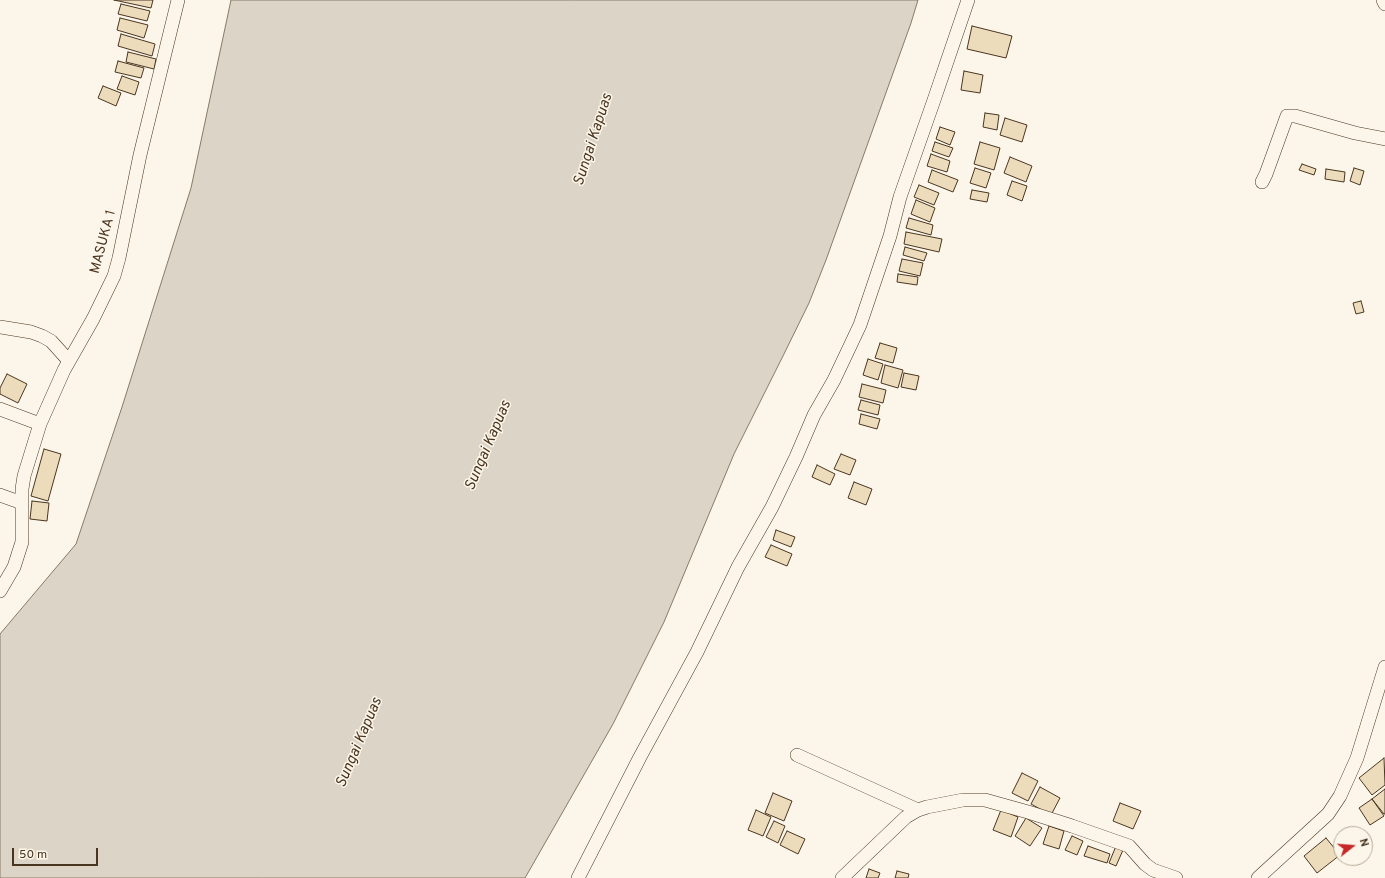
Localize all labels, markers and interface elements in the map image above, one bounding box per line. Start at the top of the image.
water label: Sungai Kapuas [571,92,617,188]
street label: MASUKA 1 [87,208,121,276]
water label: Sungai Kapuas [462,398,516,494]
water label: Sungai Kapuas [333,695,387,791]
north arrow [1333,826,1373,866]
text: N [1356,837,1371,849]
scale bar [14,840,100,866]
text: 50 m [19,847,47,863]

